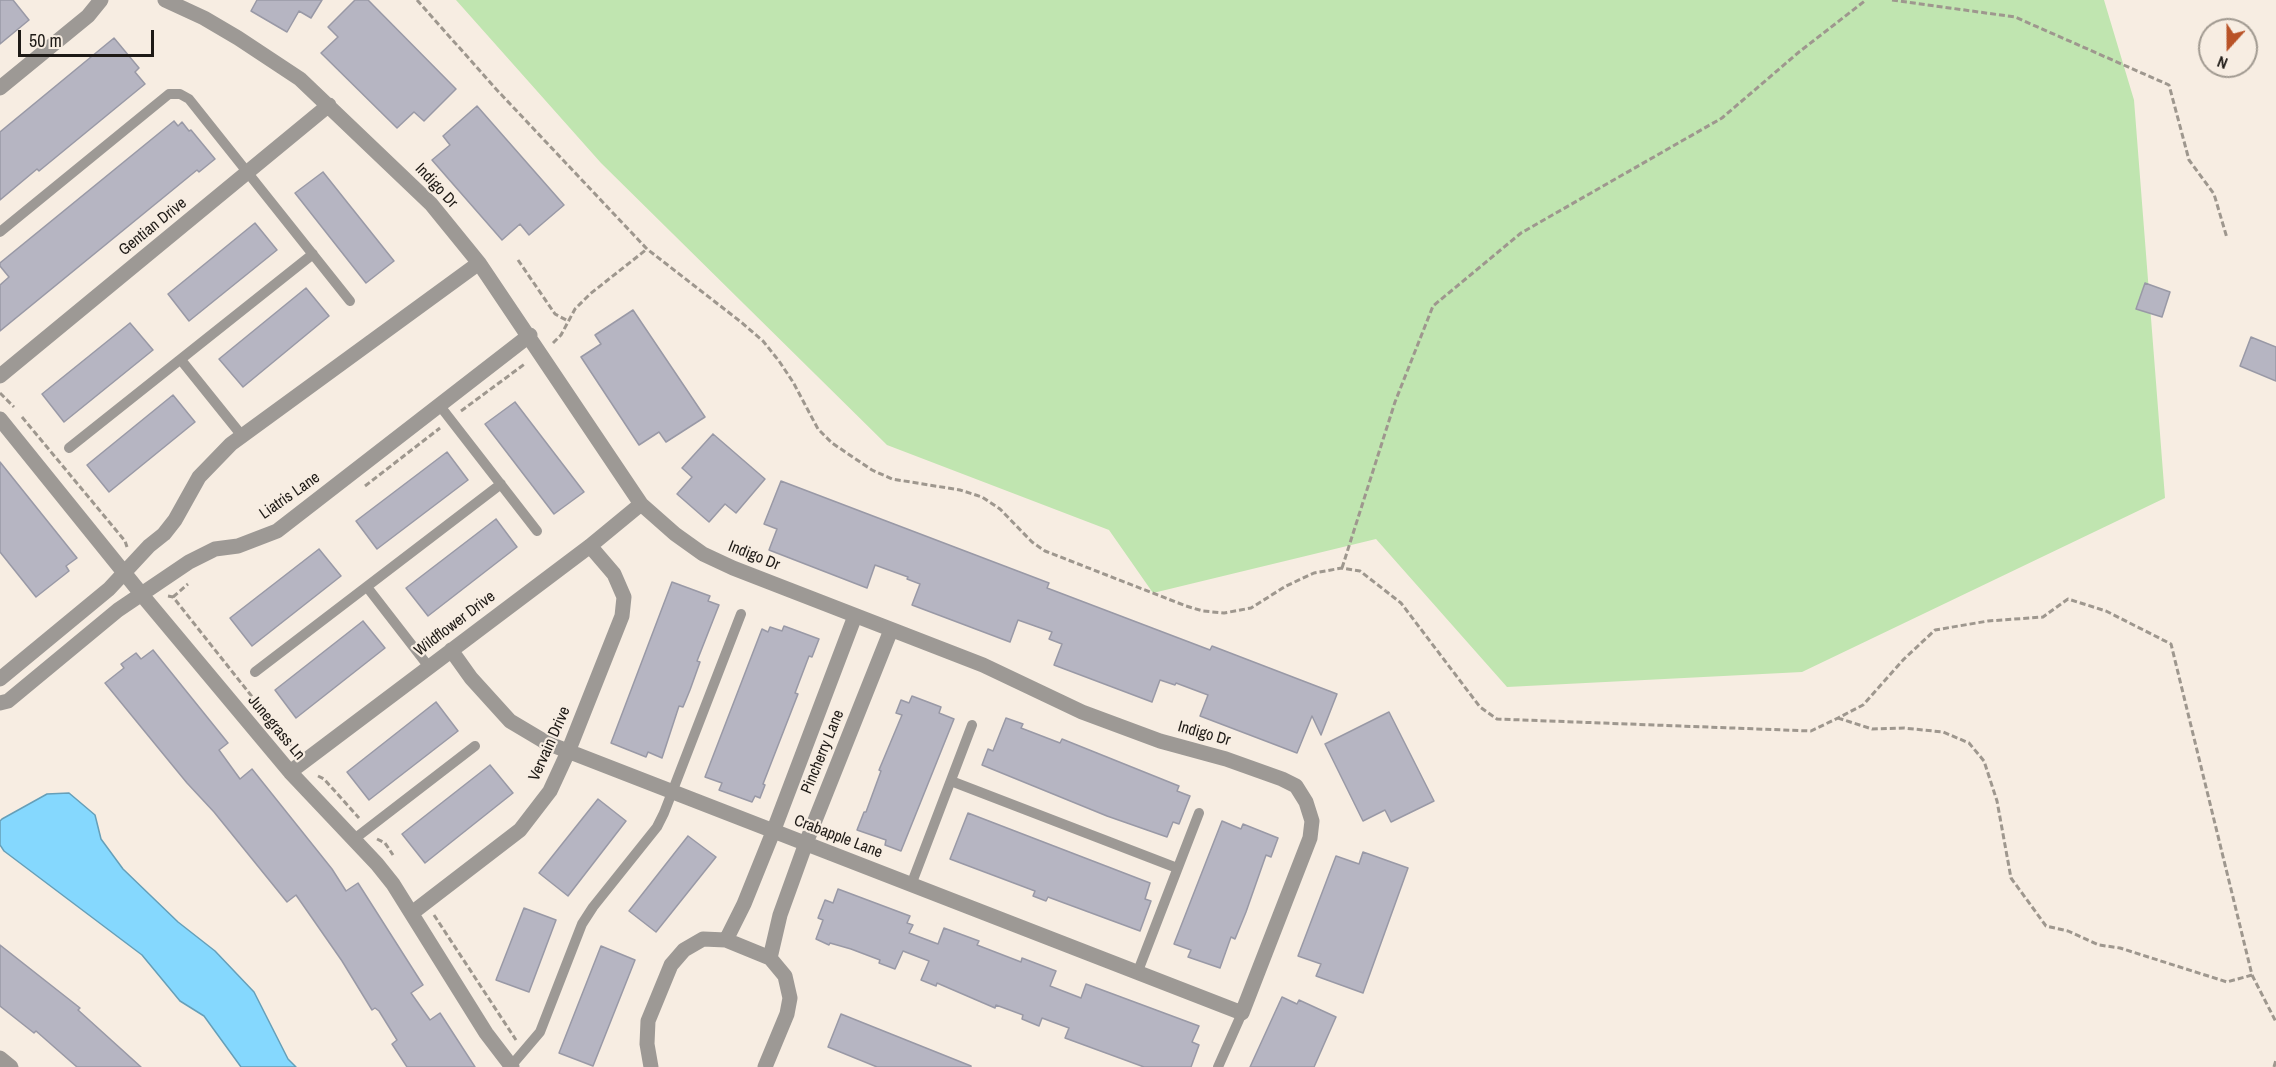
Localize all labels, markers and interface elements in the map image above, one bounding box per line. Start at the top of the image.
scale bar [21,18,158,56]
north arrow [2198,18,2258,78]
text: 50 m [29,28,62,53]
text: N [2214,51,2231,75]
street label: Indigo Dr [411,160,461,212]
street label: Gentian Drive [115,194,191,260]
street label: Liatris Lane [256,468,324,524]
street label: Indigo Dr [725,537,783,575]
street label: Wildflower Drive [411,587,499,661]
street label: Junegrass Ln [243,692,309,764]
street label: Vervain Drive [525,704,575,784]
street label: Pincherry Lane [797,707,849,797]
street label: Indigo Dr [1175,717,1233,751]
street label: Crabapple Lane [791,811,885,863]

